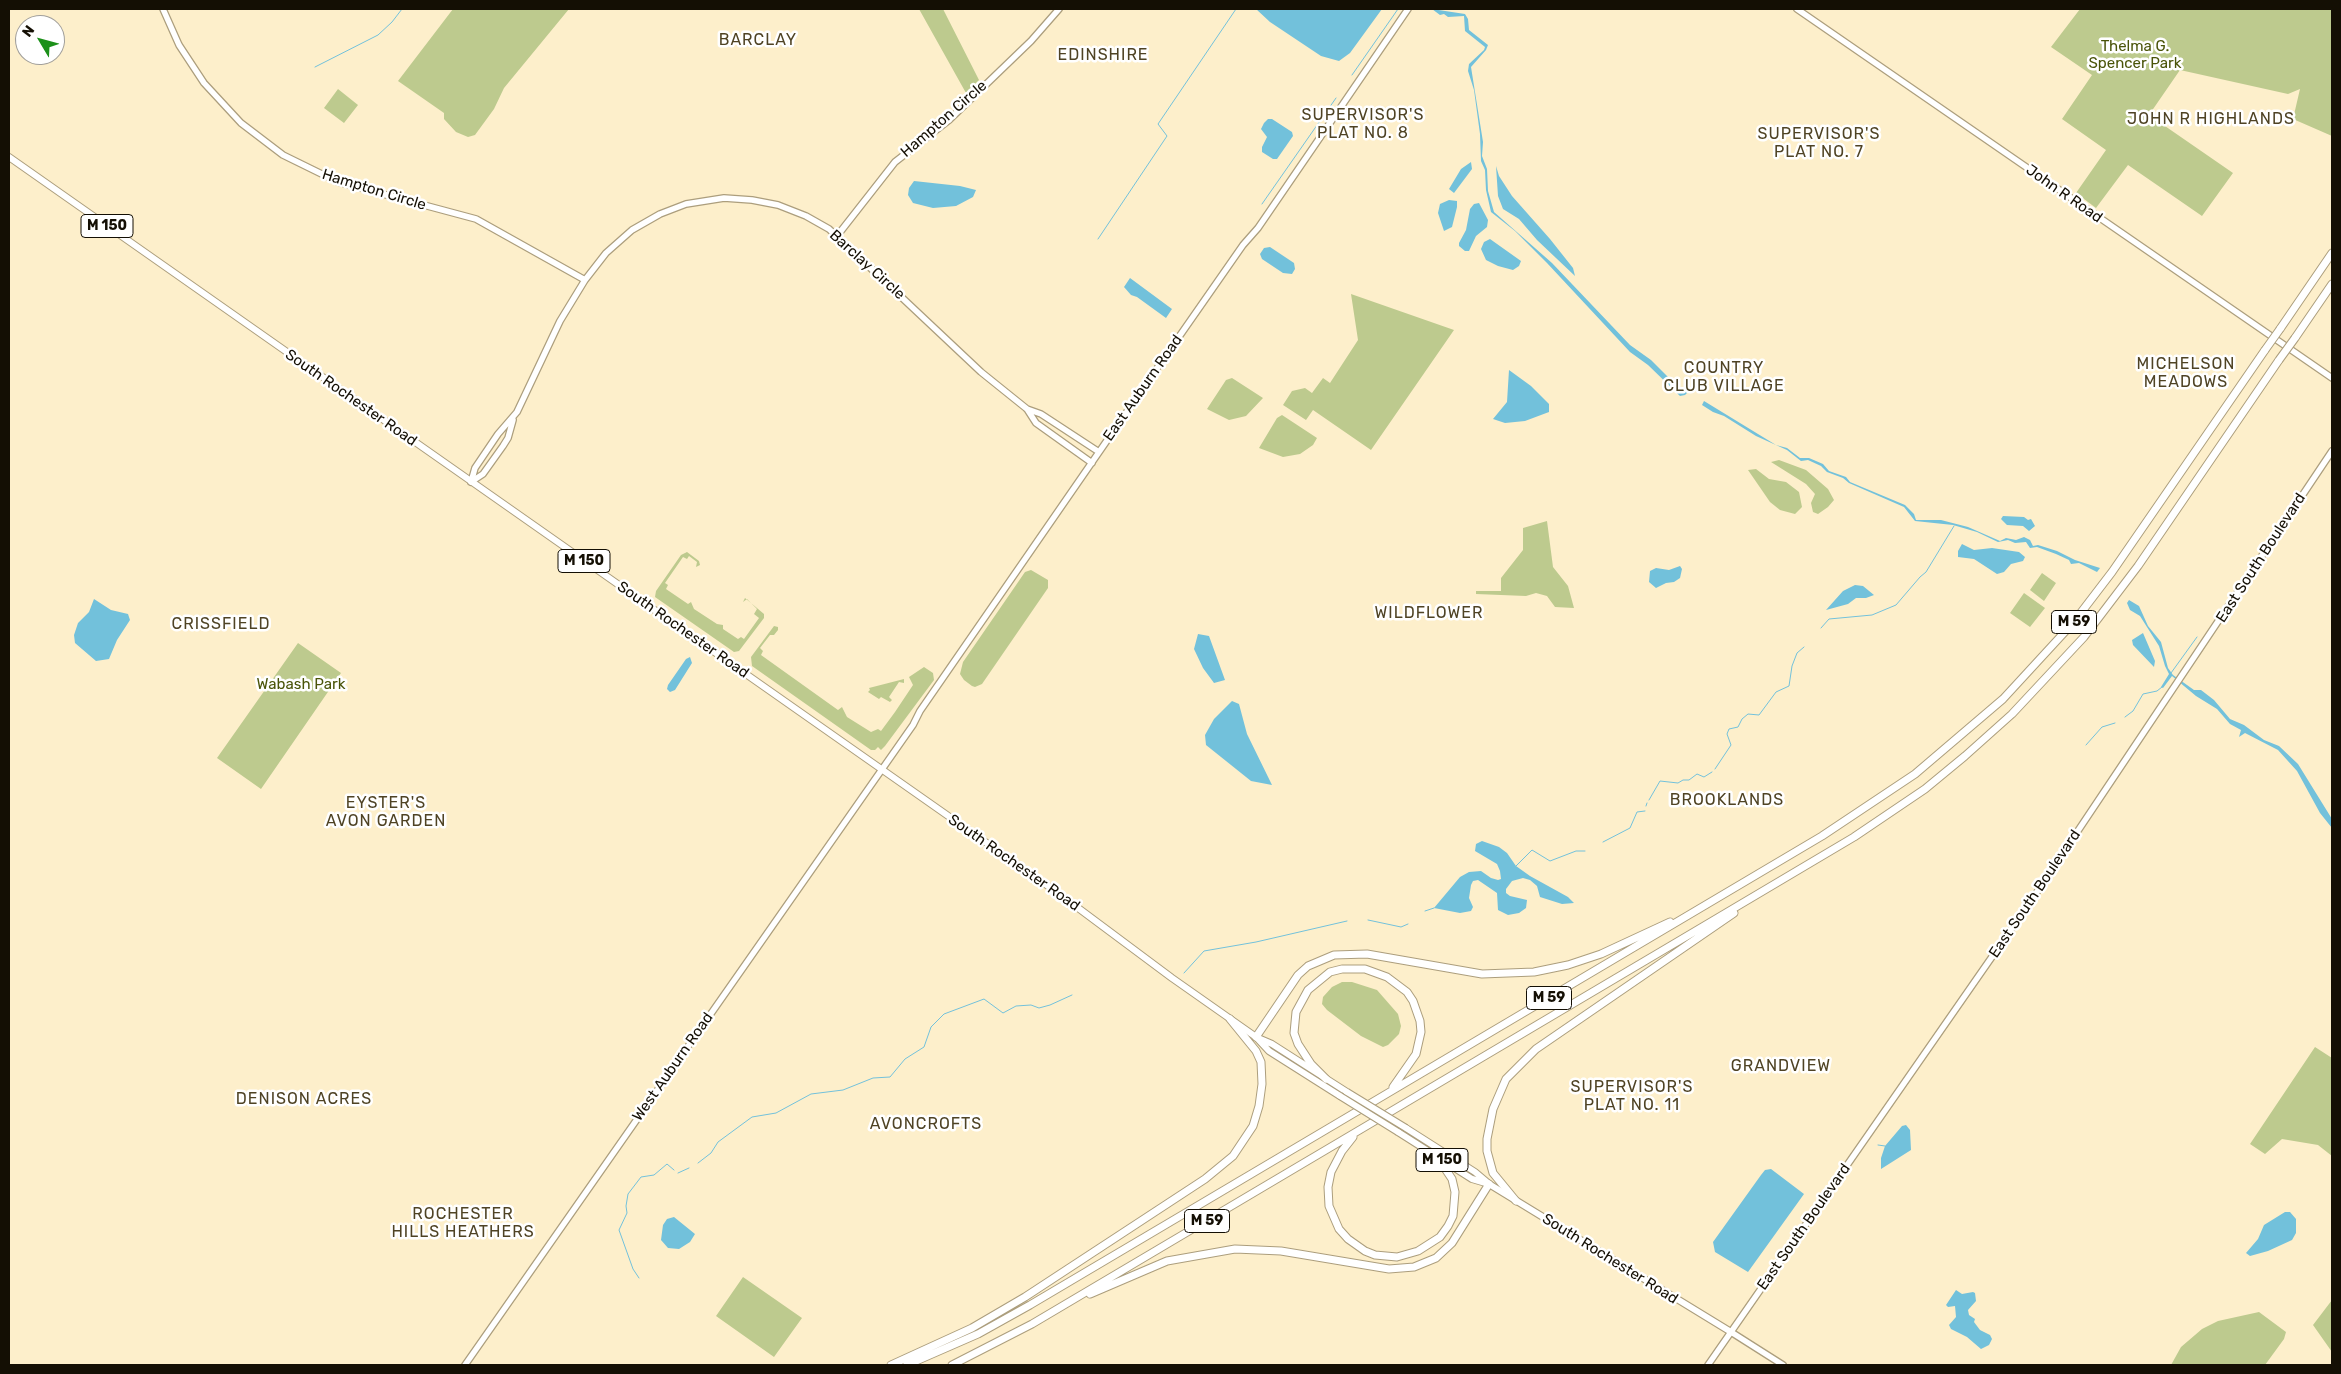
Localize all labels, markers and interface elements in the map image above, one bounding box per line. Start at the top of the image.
north arrow [15,15,65,65]
text: N [19,22,38,40]
district label: BARCLAY [718,30,798,50]
park label: Thelma G. Spencer Park [2088,38,2182,73]
district label: EDINSHIRE [1056,45,1150,65]
street label: Hampton Circle [897,77,991,161]
district label: SUPERVISOR'S PLAT NO. 8 [1300,105,1426,143]
district label: JOHN R HIGHLANDS [2125,109,2297,129]
district label: SUPERVISOR'S PLAT NO. 7 [1756,124,1882,162]
street label: John R Road [2022,161,2106,227]
street label: Hampton Circle [320,166,428,214]
road number: M 150 [81,215,133,238]
street label: Barclay Circle [826,226,908,304]
street label: East Auburn Road [1100,331,1186,445]
street label: South Rochester Road [282,346,420,450]
district label: MICHELSON MEADOWS [2135,354,2237,392]
district label: COUNTRY CLUB VILLAGE [1662,358,1786,396]
street label: East South Boulevard [2212,490,2310,626]
road number: M 150 [558,550,610,572]
street label: South Rochester Road [614,578,752,682]
district label: WILDFLOWER [1373,603,1485,623]
road number: M 59 [2052,610,2096,634]
district label: CRISSFIELD [170,614,272,634]
park label: Wabash Park [257,676,345,694]
district label: BROOKLANDS [1669,790,1785,810]
district label: EYSTER'S AVON GARDEN [324,793,448,831]
street label: South Rochester Road [945,811,1083,915]
street label: East South Boulevard [1985,827,2085,961]
road number: M 59 [1526,986,1572,1010]
street label: West Auburn Road [629,1009,717,1125]
district label: GRANDVIEW [1730,1056,1832,1076]
district label: SUPERVISOR'S PLAT NO. 11 [1569,1077,1695,1115]
district label: DENISON ACRES [234,1089,374,1109]
district label: AVONCROFTS [868,1114,984,1134]
road number: M 150 [1416,1148,1468,1172]
street label: East South Boulevard [1753,1160,1855,1294]
district label: ROCHESTER HILLS HEATHERS [390,1204,536,1242]
road number: M 59 [1184,1210,1230,1232]
street label: South Rochester Road [1539,1210,1681,1308]

